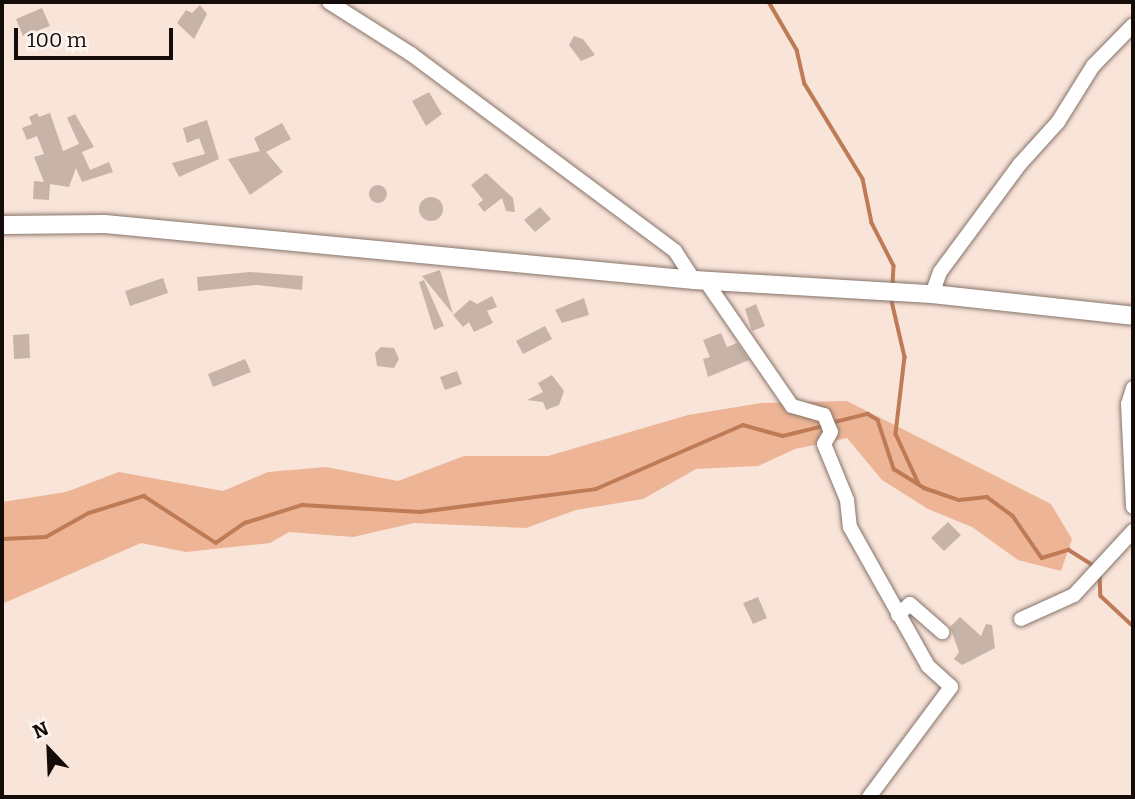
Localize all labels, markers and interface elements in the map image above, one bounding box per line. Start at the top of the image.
scale bar [18,14,177,58]
text: 100 m [27,27,87,53]
north arrow [14,715,84,785]
text: N [29,717,52,744]

